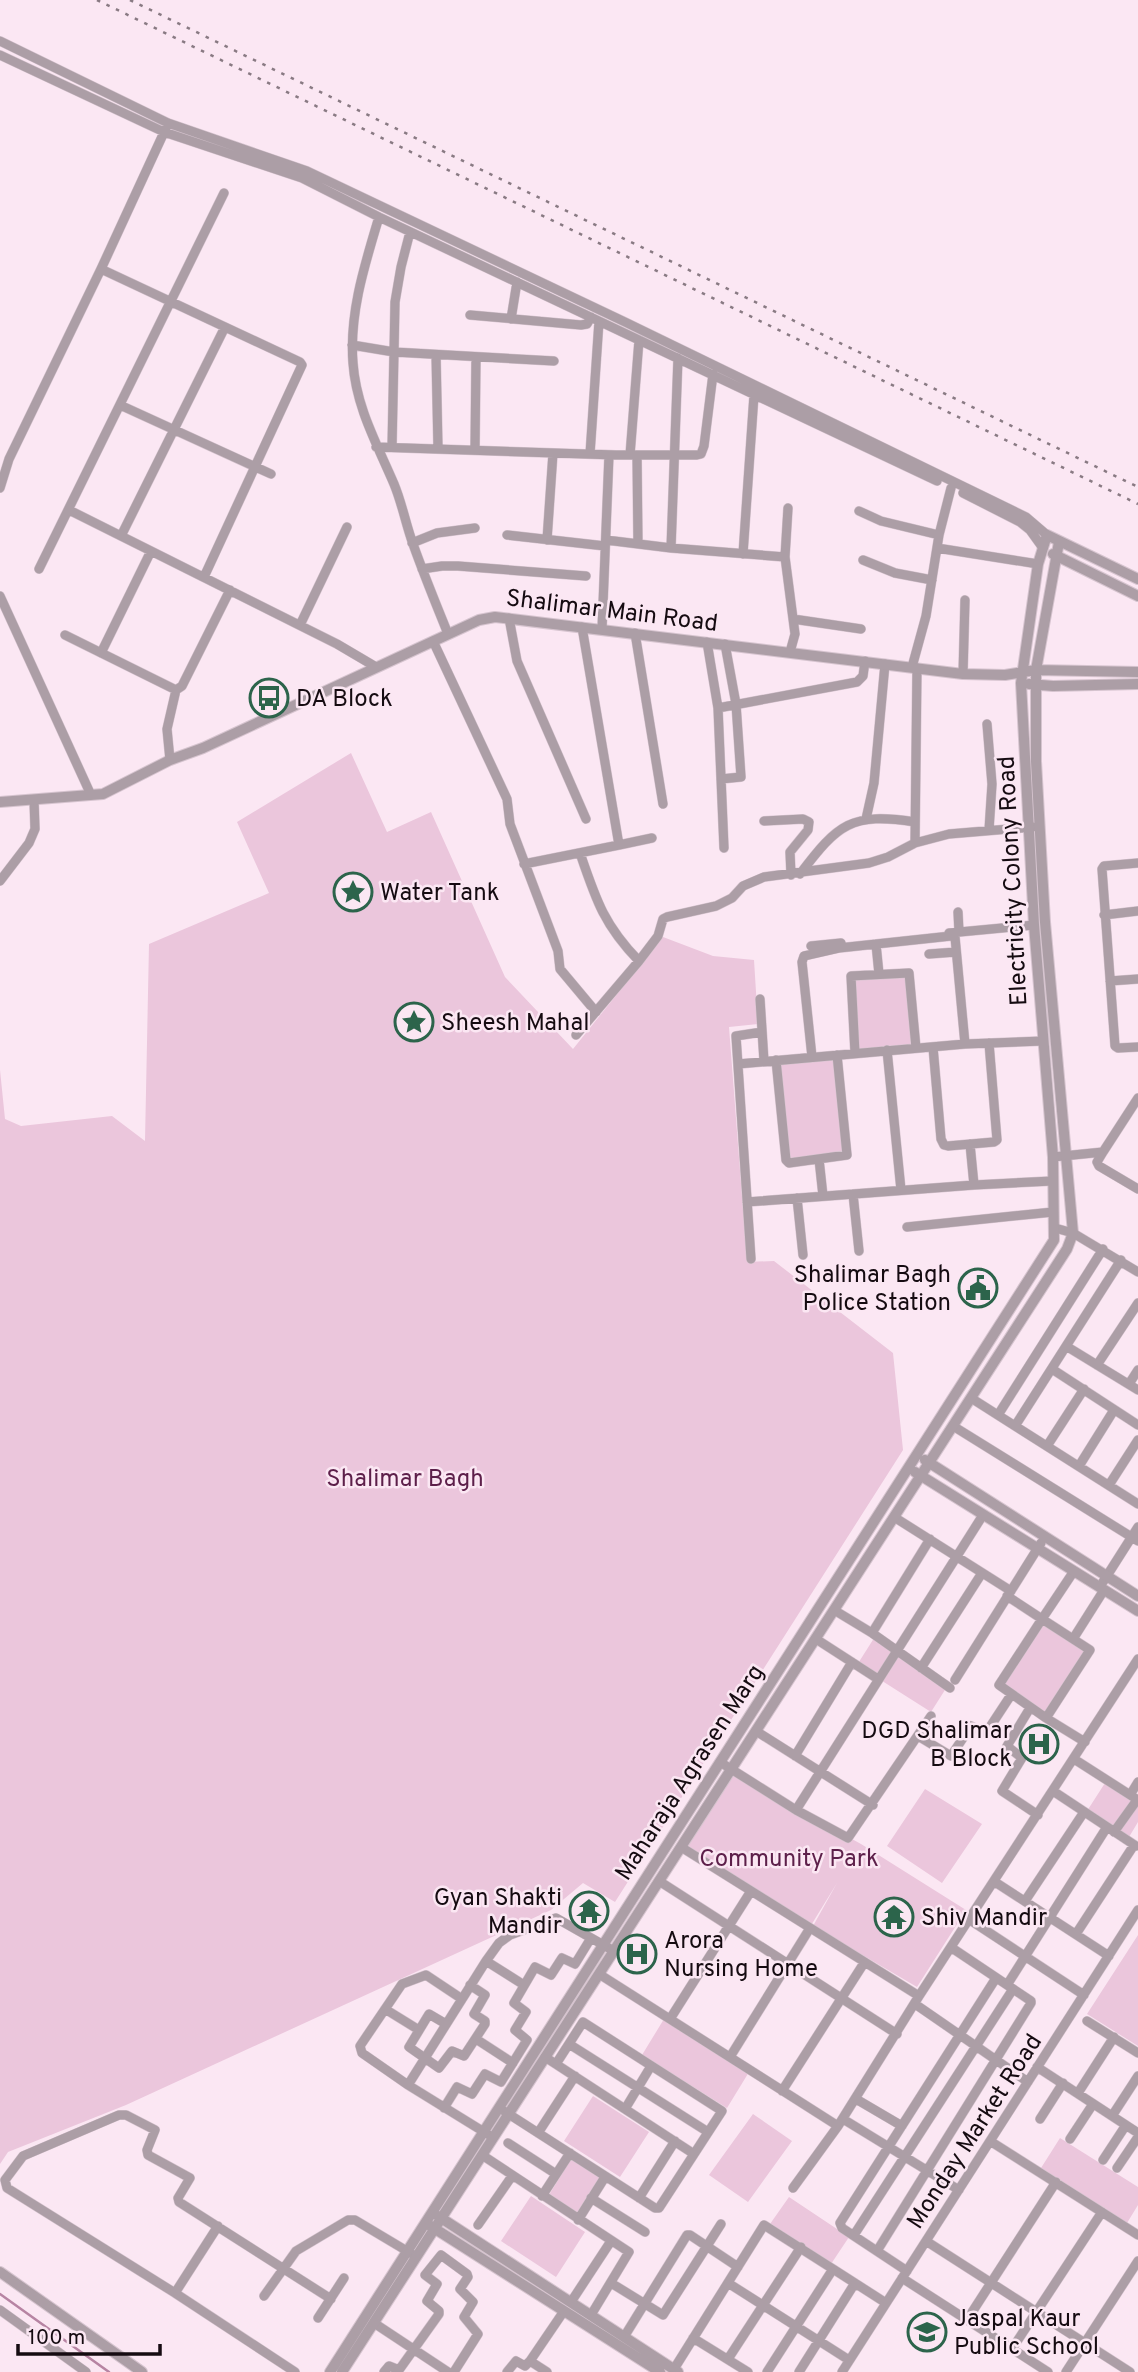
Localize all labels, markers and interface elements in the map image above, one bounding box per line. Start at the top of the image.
street label: Shalimar Main Road [504,584,719,640]
bus stop icon: DA Block [248,677,290,719]
place label: DA Block [296,685,393,715]
street label: Electricity Colony Road [992,755,1036,1007]
place icon: Water Tank [332,871,374,913]
place label: Water Tank [380,879,499,909]
place icon: Sheesh Mahal [393,1001,435,1043]
place label: Sheesh Mahal [441,1009,589,1039]
place label: Shalimar Bagh Police Station [794,1261,951,1319]
public building icon: Shalimar Bagh Police Station [957,1267,999,1309]
park label: Shalimar Bagh [326,1465,484,1495]
street label: Maharaja Agrasen Marg [610,1659,772,1887]
place label: DGD Shalimar B Block [861,1717,1012,1775]
hospital icon: DGD Shalimar B Block [1018,1723,1060,1765]
park label: Community Park [699,1845,879,1875]
place label: Gyan Shakti Mandir [434,1884,562,1942]
temple icon: Gyan Shakti Mandir [568,1890,610,1932]
temple icon: Shiv Mandir [873,1896,915,1938]
place label: Shiv Mandir [921,1904,1047,1934]
place label: Arora Nursing Home [664,1927,818,1985]
hospital icon: Arora Nursing Home [616,1933,658,1975]
street label: Monday Market Road [901,2029,1050,2235]
place label: Jaspal Kaur Public School [954,2305,1099,2363]
school or university icon: Jaspal Kaur Public School [906,2311,948,2353]
scale bar [18,2312,159,2356]
text: 100 m [28,2325,85,2352]

